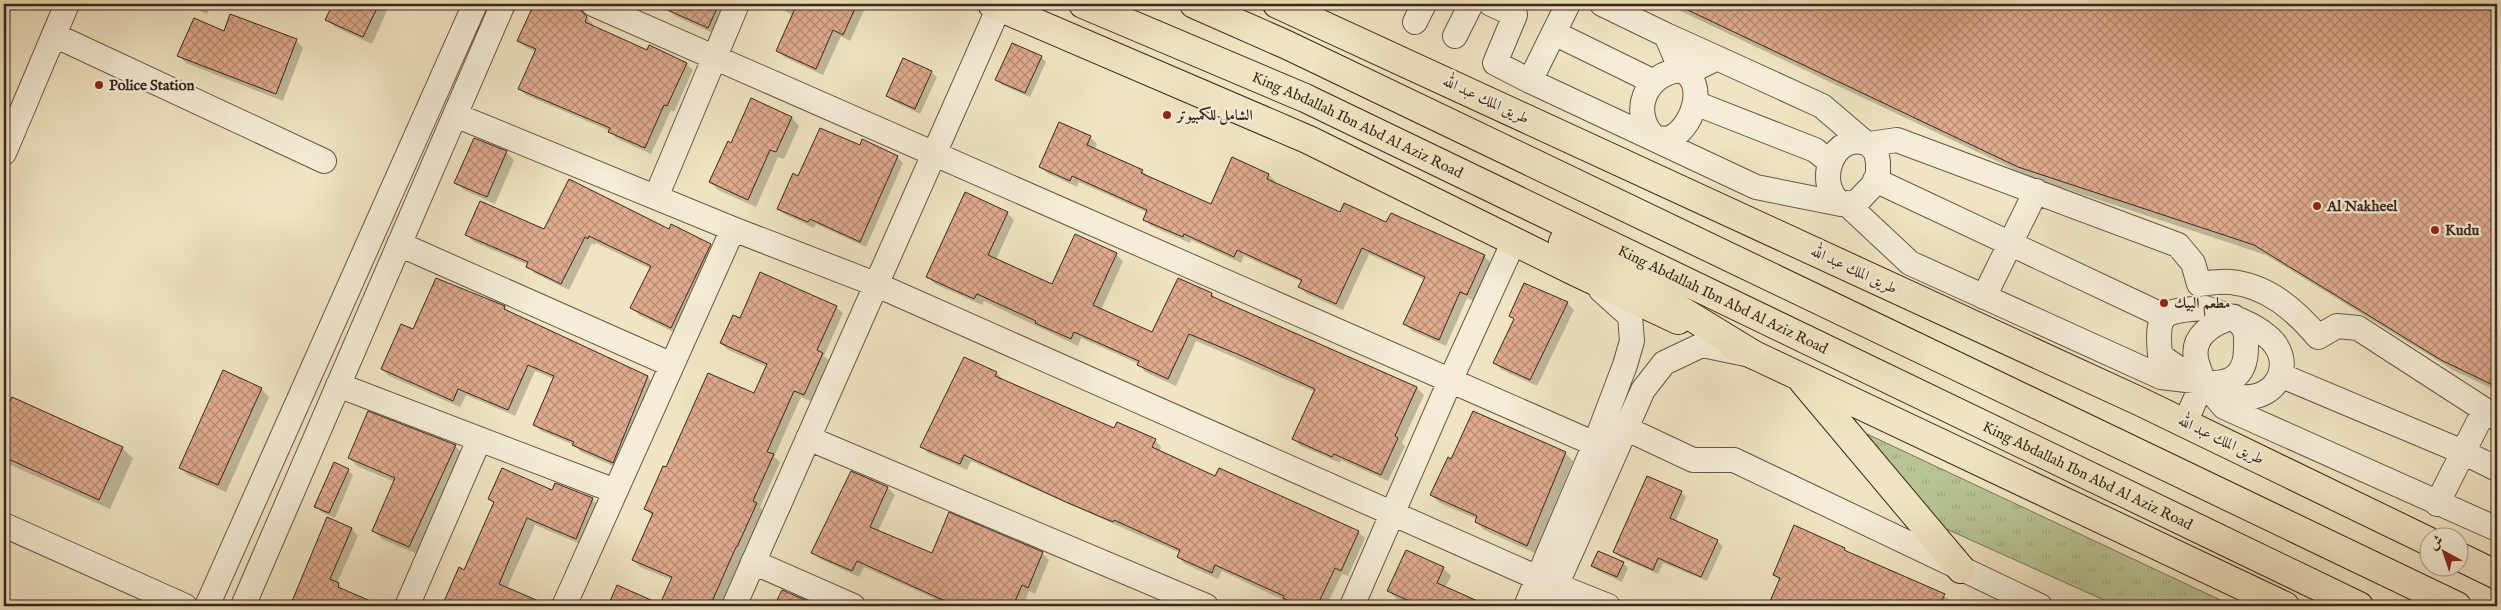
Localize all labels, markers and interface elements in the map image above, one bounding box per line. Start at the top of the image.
street label: King Abdallah Ibn Abd Al Aziz Road [1249,67,1467,183]
street label: طريق الملك عبد الله [1440,69,1534,128]
place label: Police Station [109,76,195,95]
marker: Police Station [93,79,105,91]
place label: الشامل للكمبيوتر [1175,106,1253,126]
marker: الشامل للكمبيوتر [1161,109,1173,121]
place label: Al Nakheel [2326,197,2398,216]
marker: Al Nakheel [2311,200,2323,212]
place label: Kudu [2445,221,2480,240]
marker: Kudu [2429,224,2441,236]
street label: طريق الملك عبد الله [1808,239,1902,298]
street label: King Abdallah Ibn Abd Al Aziz Road [1615,241,1832,359]
place label: مطعم البيك [2174,294,2230,317]
marker: مطعم البيك [2158,297,2170,309]
street label: طريق الملك عبد الله [2175,408,2268,469]
street label: King Abdallah Ibn Abd Al Aziz Road [1980,417,2197,534]
north arrow [2418,528,2468,578]
text: ش [2425,531,2447,554]

